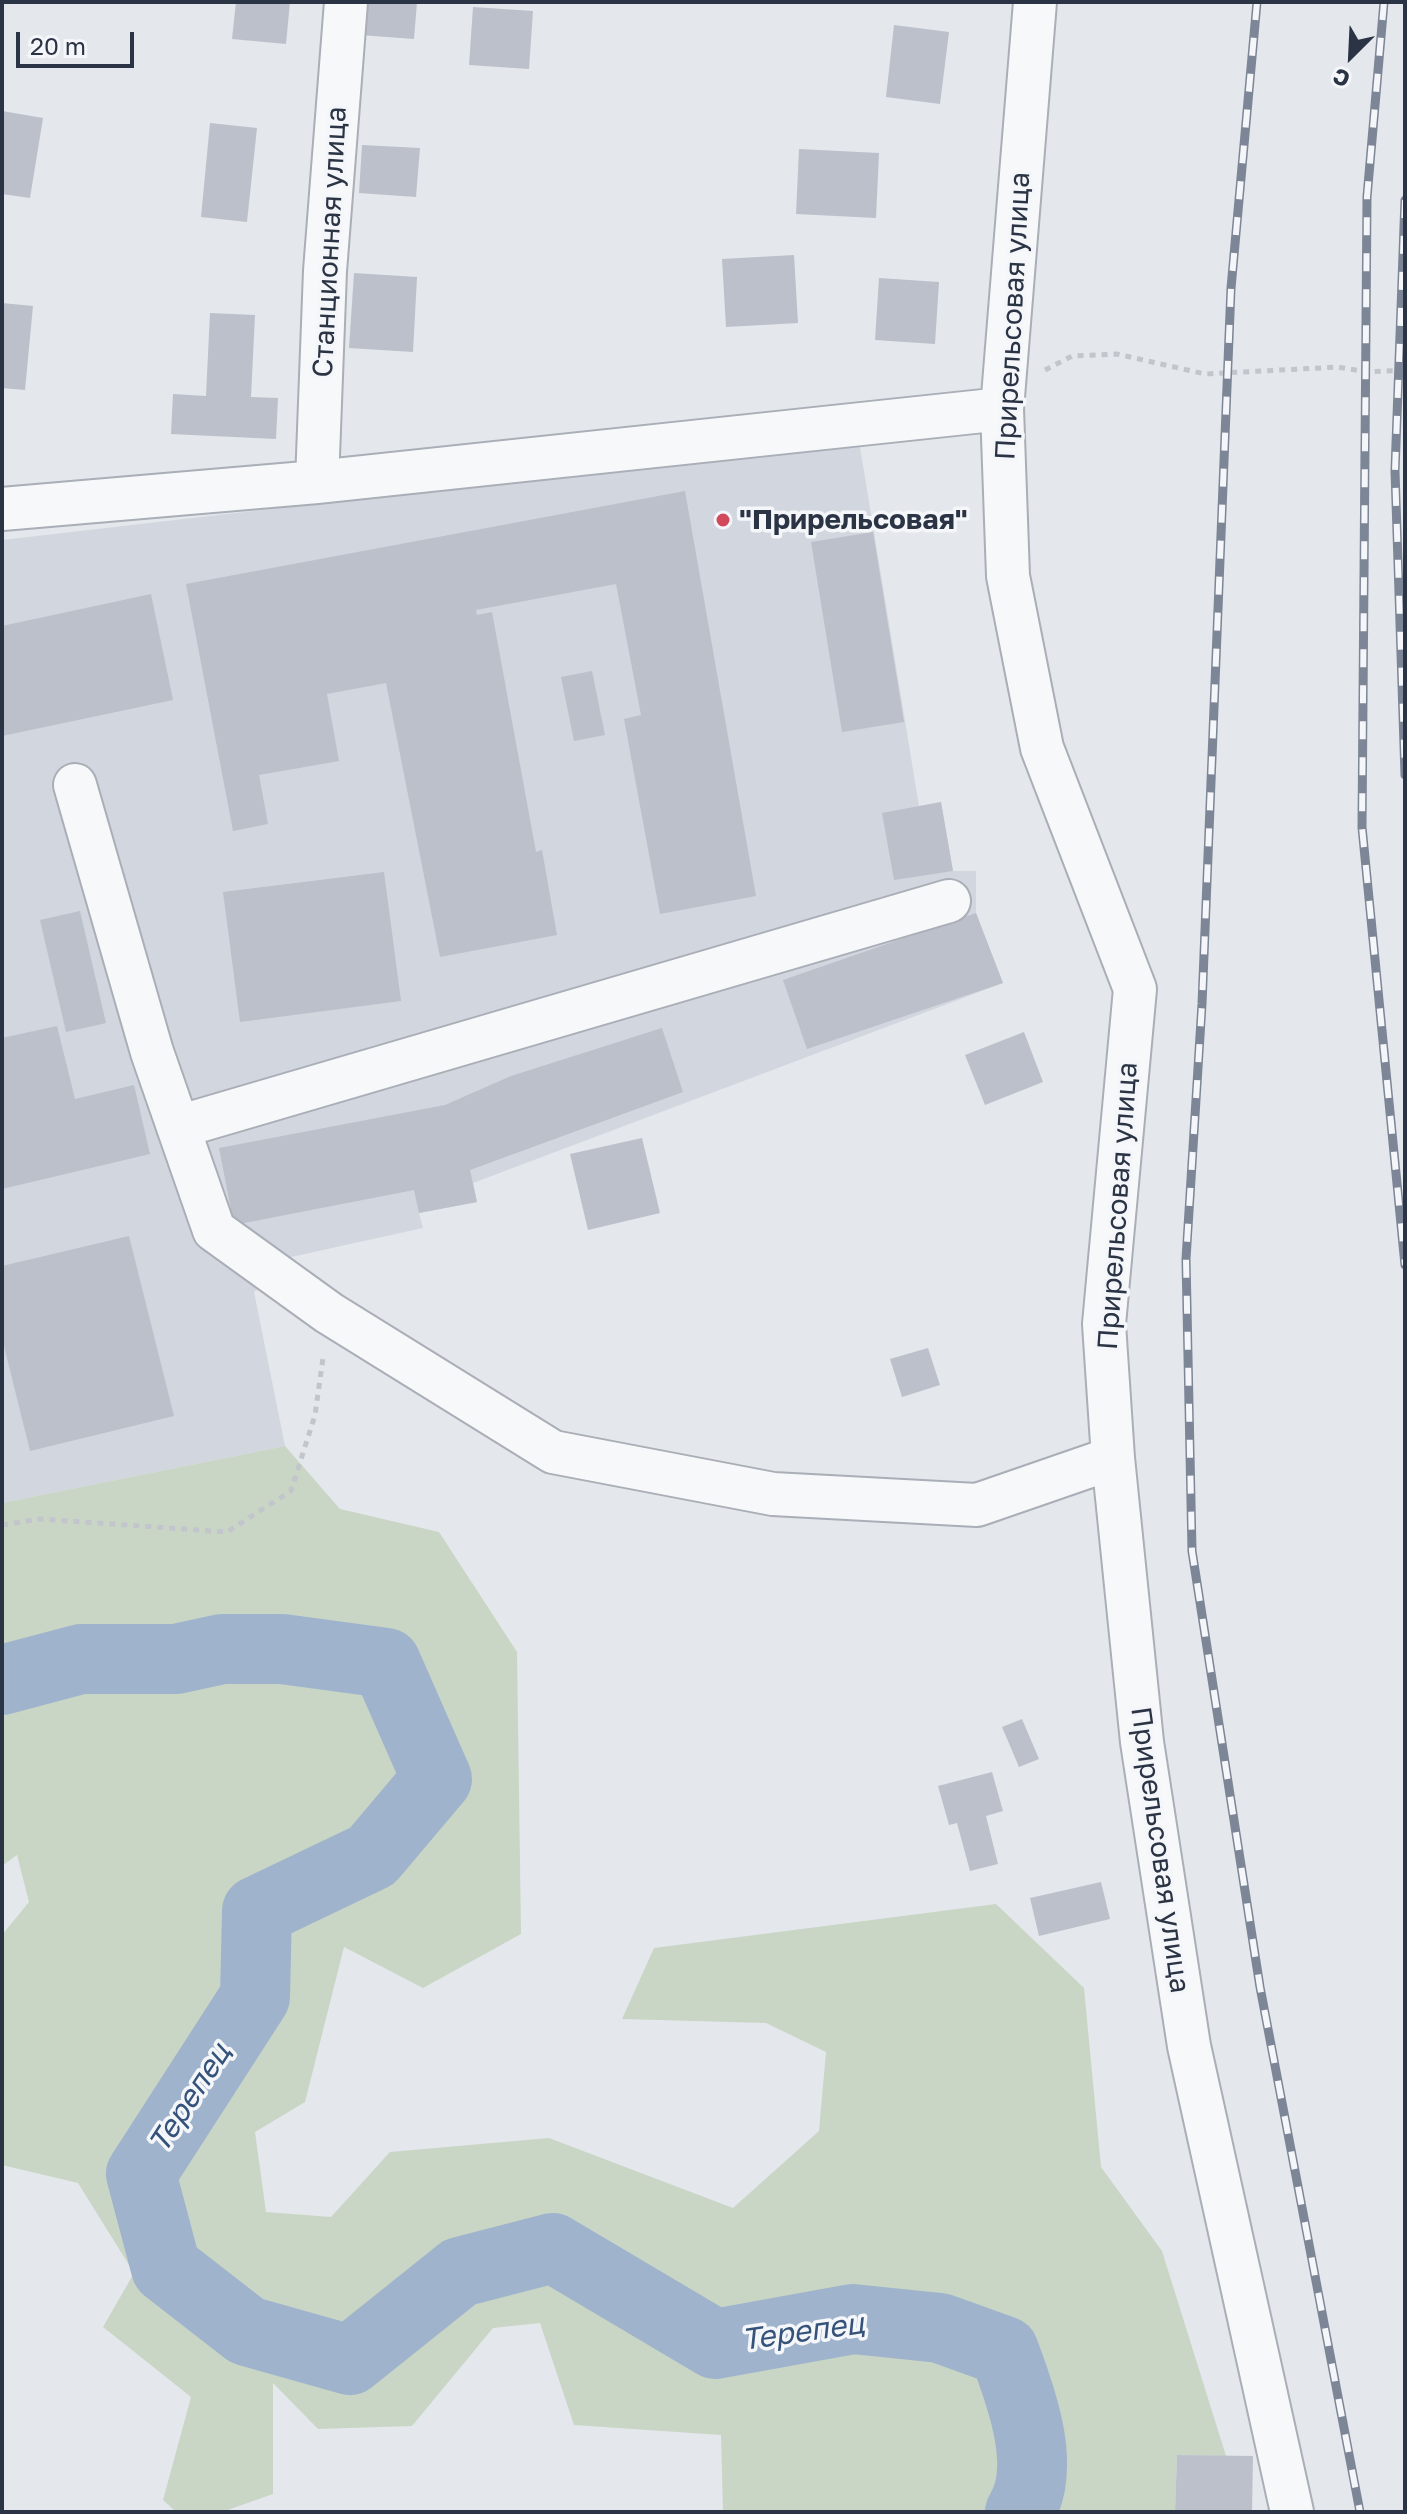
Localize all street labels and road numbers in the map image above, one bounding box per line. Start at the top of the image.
street label: Станционная улица [306,106,354,378]
street label: Прирельсовая улица [989,171,1037,461]
street label: Прирельсовая улица [1091,1061,1145,1351]
street label: Прирельсовая улица [1123,1705,1197,1995]

